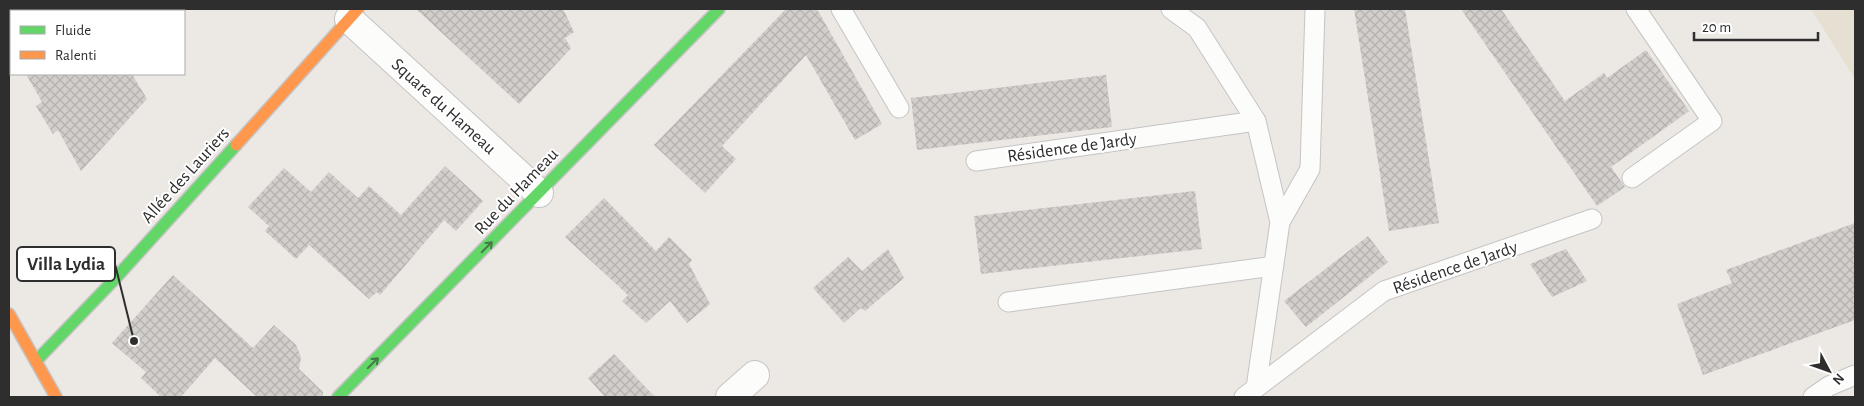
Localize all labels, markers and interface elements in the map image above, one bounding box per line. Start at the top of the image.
legend [10,10,185,75]
scale bar [1694,10,1818,42]
text: 20 m [1702,20,1731,35]
text: Fluide [55,23,91,38]
text: Ralenti [55,48,97,63]
street label: Square du Hameau [388,55,499,158]
street label: Allée des Lauriers [138,124,233,227]
street label: Résidence de Jardy [1006,130,1138,166]
street label: Rue du Hameau [471,145,562,238]
street label: Résidence de Jardy [1391,238,1520,298]
one-way arrow [480,241,492,253]
callout: Villa Lydia [17,247,115,281]
text: Villa Lydia [27,255,105,274]
north arrow [1804,346,1854,396]
one-way arrow [366,357,378,369]
text: N [1830,371,1847,387]

